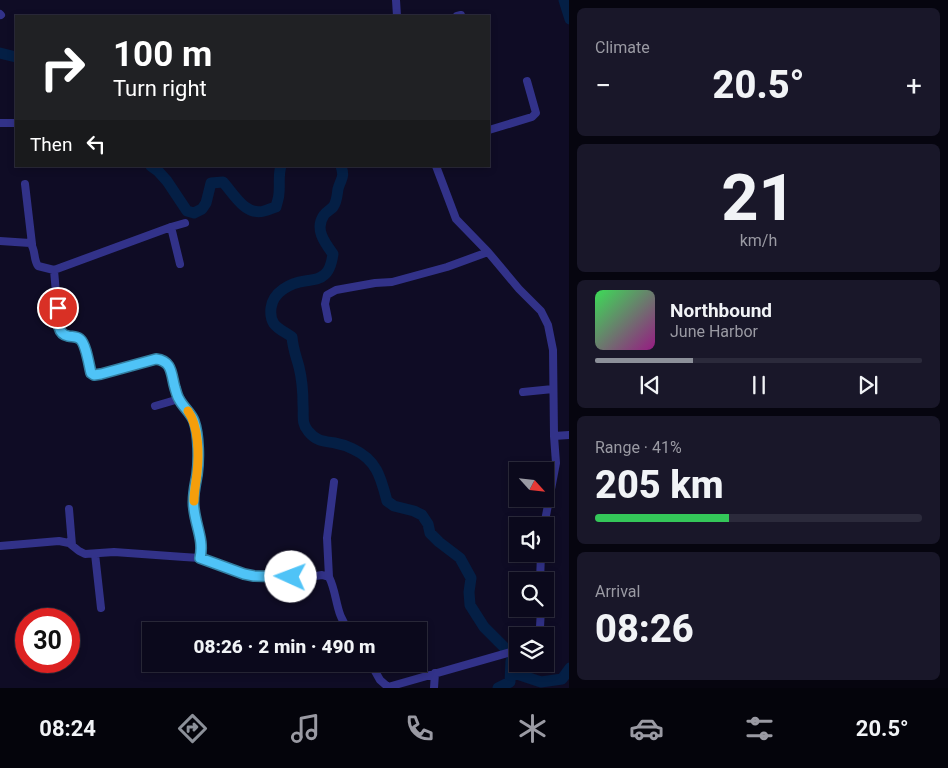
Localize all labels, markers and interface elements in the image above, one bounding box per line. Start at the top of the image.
text: 100 m [113,34,212,75]
icon: right [30,35,95,100]
text: Climate [595,38,650,57]
text: 20.5° [713,63,805,107]
text: − [595,69,611,102]
text: + [906,69,922,102]
text: Turn right [113,76,207,101]
icon: left [82,130,110,158]
text: Then [30,133,72,156]
text: 21 [721,160,796,236]
text: km/h [740,231,777,250]
pin [37,287,79,329]
icon: arrive [44,294,72,322]
text: Northbound [670,299,772,322]
text: June Harbor [670,322,758,341]
icon: previous [636,371,664,399]
icon: pause [745,371,773,399]
icon: next [854,371,882,399]
text: Range · 41% [595,438,682,457]
north arrow [509,462,554,508]
map controls [509,462,554,672]
text: 205 km [595,463,724,507]
button: sound [509,517,554,562]
position arrow [264,550,316,602]
button: search [509,572,554,617]
text: Arrival [595,582,640,601]
text: 08:26 [595,607,694,651]
speed limit sign: 30 [15,608,80,673]
button: layers [509,627,554,672]
text: 08:26 · 2 min · 490 m [193,635,376,658]
icon: directions [175,711,210,746]
icon: music [288,711,323,746]
icon: phone [402,711,437,746]
icon: climate [515,711,550,746]
icon: car [629,711,664,746]
icon: filters [742,711,777,746]
text: 08:24 [39,716,96,741]
text: 20.5° [856,716,909,741]

